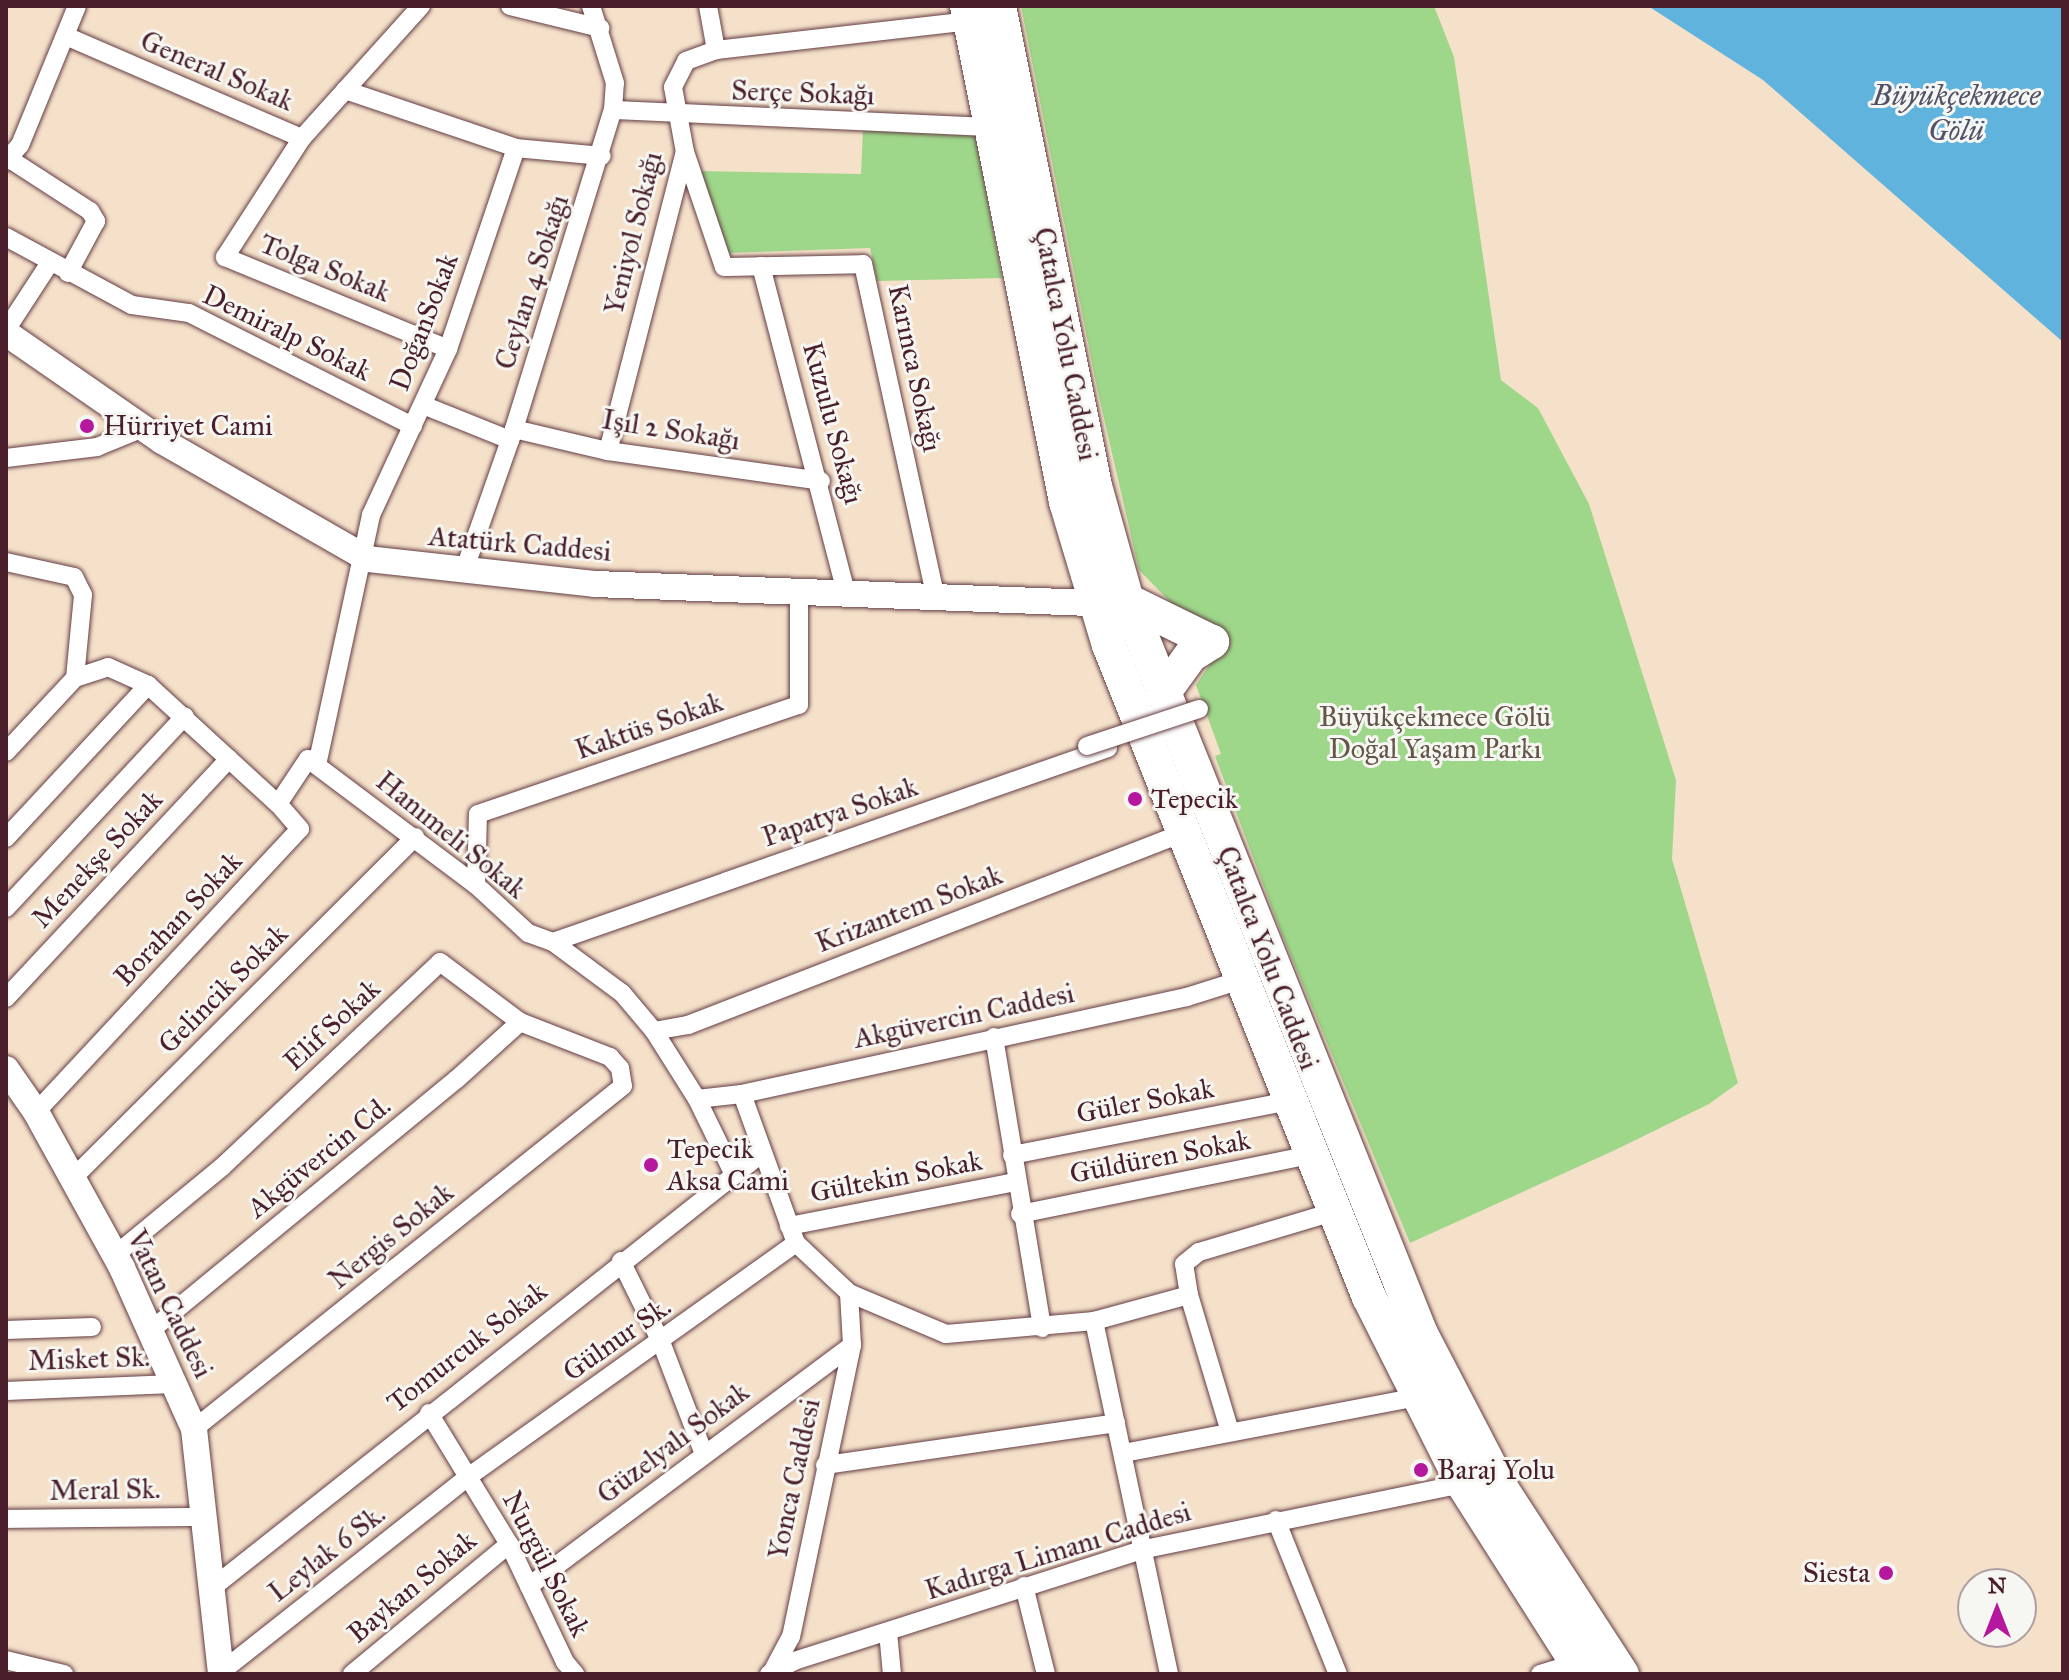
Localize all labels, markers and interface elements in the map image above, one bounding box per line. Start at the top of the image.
street label: General Sokak [135,24,299,118]
street label: Serçe Sokağı [731,74,875,112]
water label: Büyükçekmece Gölü [1872,77,2040,148]
street label: Yeniyol Sokağı [597,148,669,318]
street label: Ceylan 4 Sokağı [488,190,576,374]
street label: Çatalca Yolu Caddesi [1027,225,1105,463]
street label: Tolga Sokak [255,227,395,309]
street label: DoğanSokak [382,249,466,395]
street label: Demiralp Sokak [197,278,377,388]
street label: Karınca Sokağı [881,281,949,455]
street label: Kuzulu Sokağı [795,338,871,508]
street label: Işıl 2 Sokağı [600,403,742,457]
place label: Hürriyet Cami [103,409,273,443]
marker: Hürriyet Cami [78,417,96,435]
street label: Atatürk Caddesi [427,519,613,569]
street label: Kaktüs Sokak [571,685,727,767]
park label: Büyükçekmece Gölü Doğal Yaşam Parkı [1319,700,1551,766]
street label: Hanımeli Sokak [369,764,533,906]
street label: Papatya Sokak [758,770,922,854]
place label: Tepecik [1151,782,1238,816]
street label: Menekşe Sokak [25,783,169,935]
marker: Tepecik [1126,790,1144,808]
street label: Çatalca Yolu Caddesi [1210,841,1326,1075]
street label: Borahan Sokak [107,845,249,993]
street label: Krizantem Sokak [811,858,1007,960]
street label: Gelincik Sokak [151,917,295,1061]
street label: Elif Sokak [277,972,387,1078]
street label: Akgüvercin Caddesi [851,976,1077,1056]
street label: Güler Sokak [1073,1071,1217,1131]
street label: Akgüvercin Cd. [240,1089,398,1225]
street label: Güldüren Sokak [1067,1123,1253,1191]
place label: Tepecik Aksa Cami [667,1132,789,1198]
street label: Gültekin Sokak [807,1144,985,1210]
marker: Tepecik Aksa Cami [642,1156,660,1174]
street label: Nergis Sokak [322,1176,460,1296]
street label: Vatan Caddesi [120,1224,220,1384]
street label: Tomurcuk Sokak [380,1274,554,1420]
street label: Gülnur Sk. [556,1290,678,1388]
street label: Misket Sk. [27,1340,151,1378]
street label: Güzelyalı Sokak [590,1375,756,1511]
street label: Yonca Caddesi [761,1396,827,1562]
place label: Baraj Yolu [1437,1453,1555,1487]
marker: Baraj Yolu [1412,1461,1430,1479]
street label: Meral Sk. [49,1472,161,1508]
street label: Nurgül Sokak [495,1486,597,1642]
street label: Kadırga Limanı Caddesi [921,1495,1195,1607]
street label: Leylak 6 Sk. [262,1497,392,1609]
street label: Baykan Sokak [341,1524,483,1650]
place label: Siesta [1803,1556,1870,1590]
marker: Siesta [1877,1564,1895,1582]
north arrow [1957,1568,2037,1648]
text: N [1988,1572,2006,1599]

